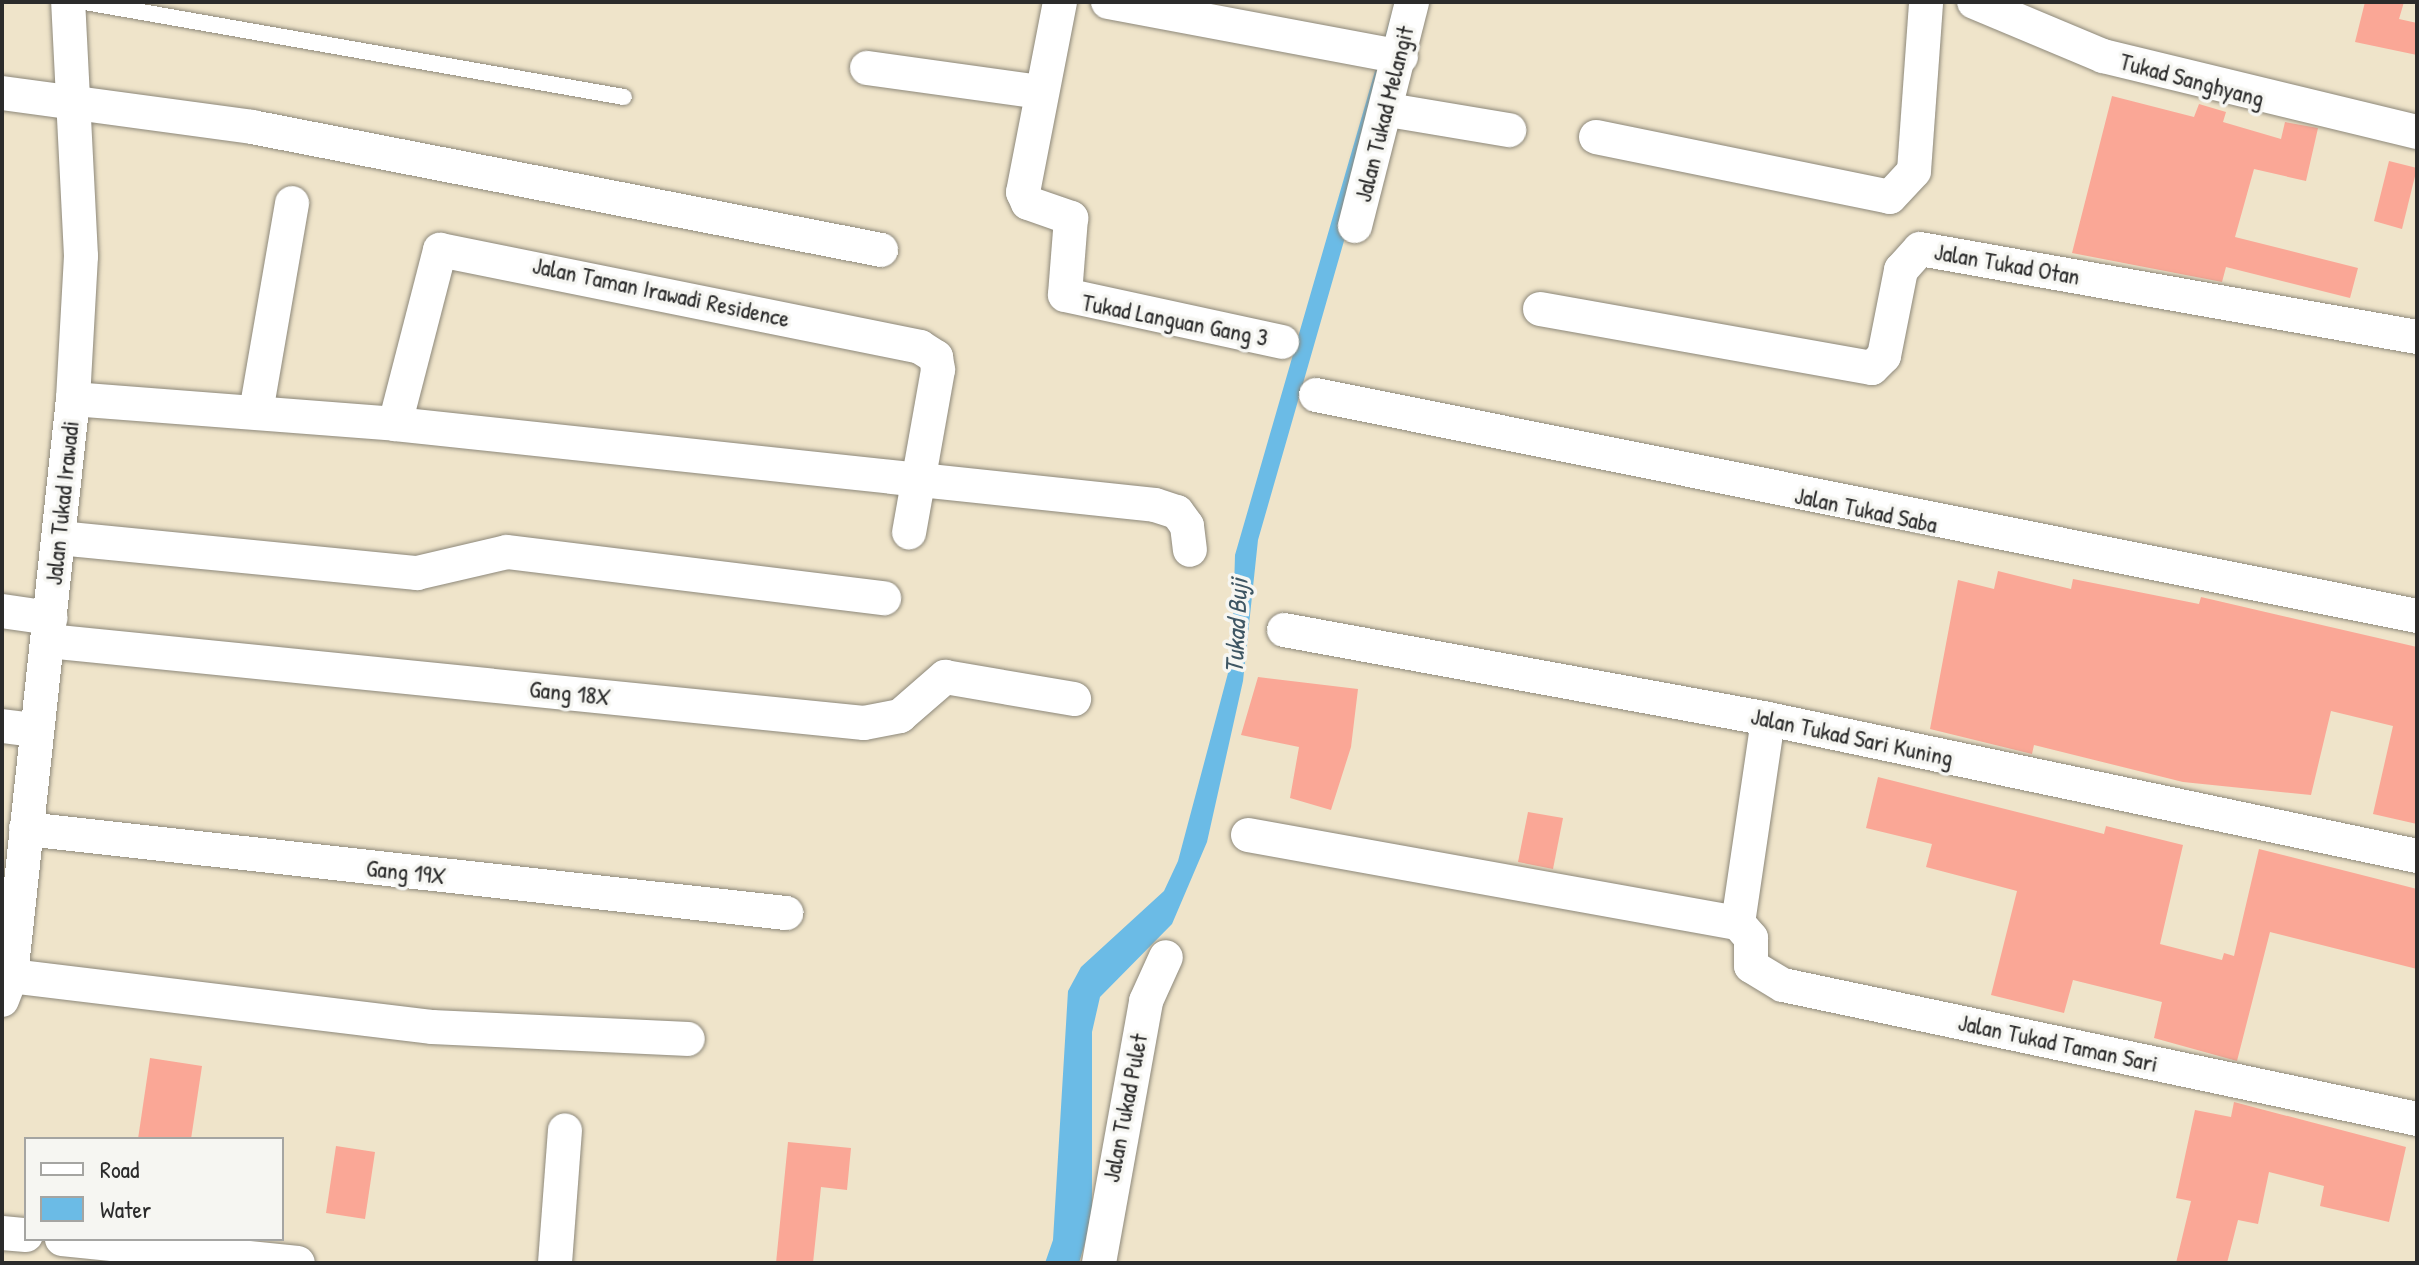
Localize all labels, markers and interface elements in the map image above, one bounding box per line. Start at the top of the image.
street label: Jalan Tukad Melangit [1348,23,1420,205]
street label: Tukad Sanghyang [2117,47,2267,113]
street label: Jalan Tukad Otan [1932,237,2082,291]
street label: Jalan Taman Irawadi Residence [530,251,792,333]
street label: Tukad Languan Gang 3 [1079,288,1271,352]
street label: Jalan Tukad Irawadi [39,419,85,587]
street label: Jalan Tukad Saba [1792,481,1940,539]
water label: Tukad Buji [1218,578,1254,674]
street label: Gang 18X [528,674,612,712]
street label: Jalan Tukad Sari Kuning [1748,702,1956,772]
street label: Gang 19X [365,854,447,890]
street label: Jalan Tukad Taman Sari [1956,1008,2160,1078]
street label: Jalan Tukad Pulet [1096,1031,1154,1185]
legend [24,1137,284,1241]
text: Road [100,1153,139,1185]
text: Water [100,1193,151,1225]

